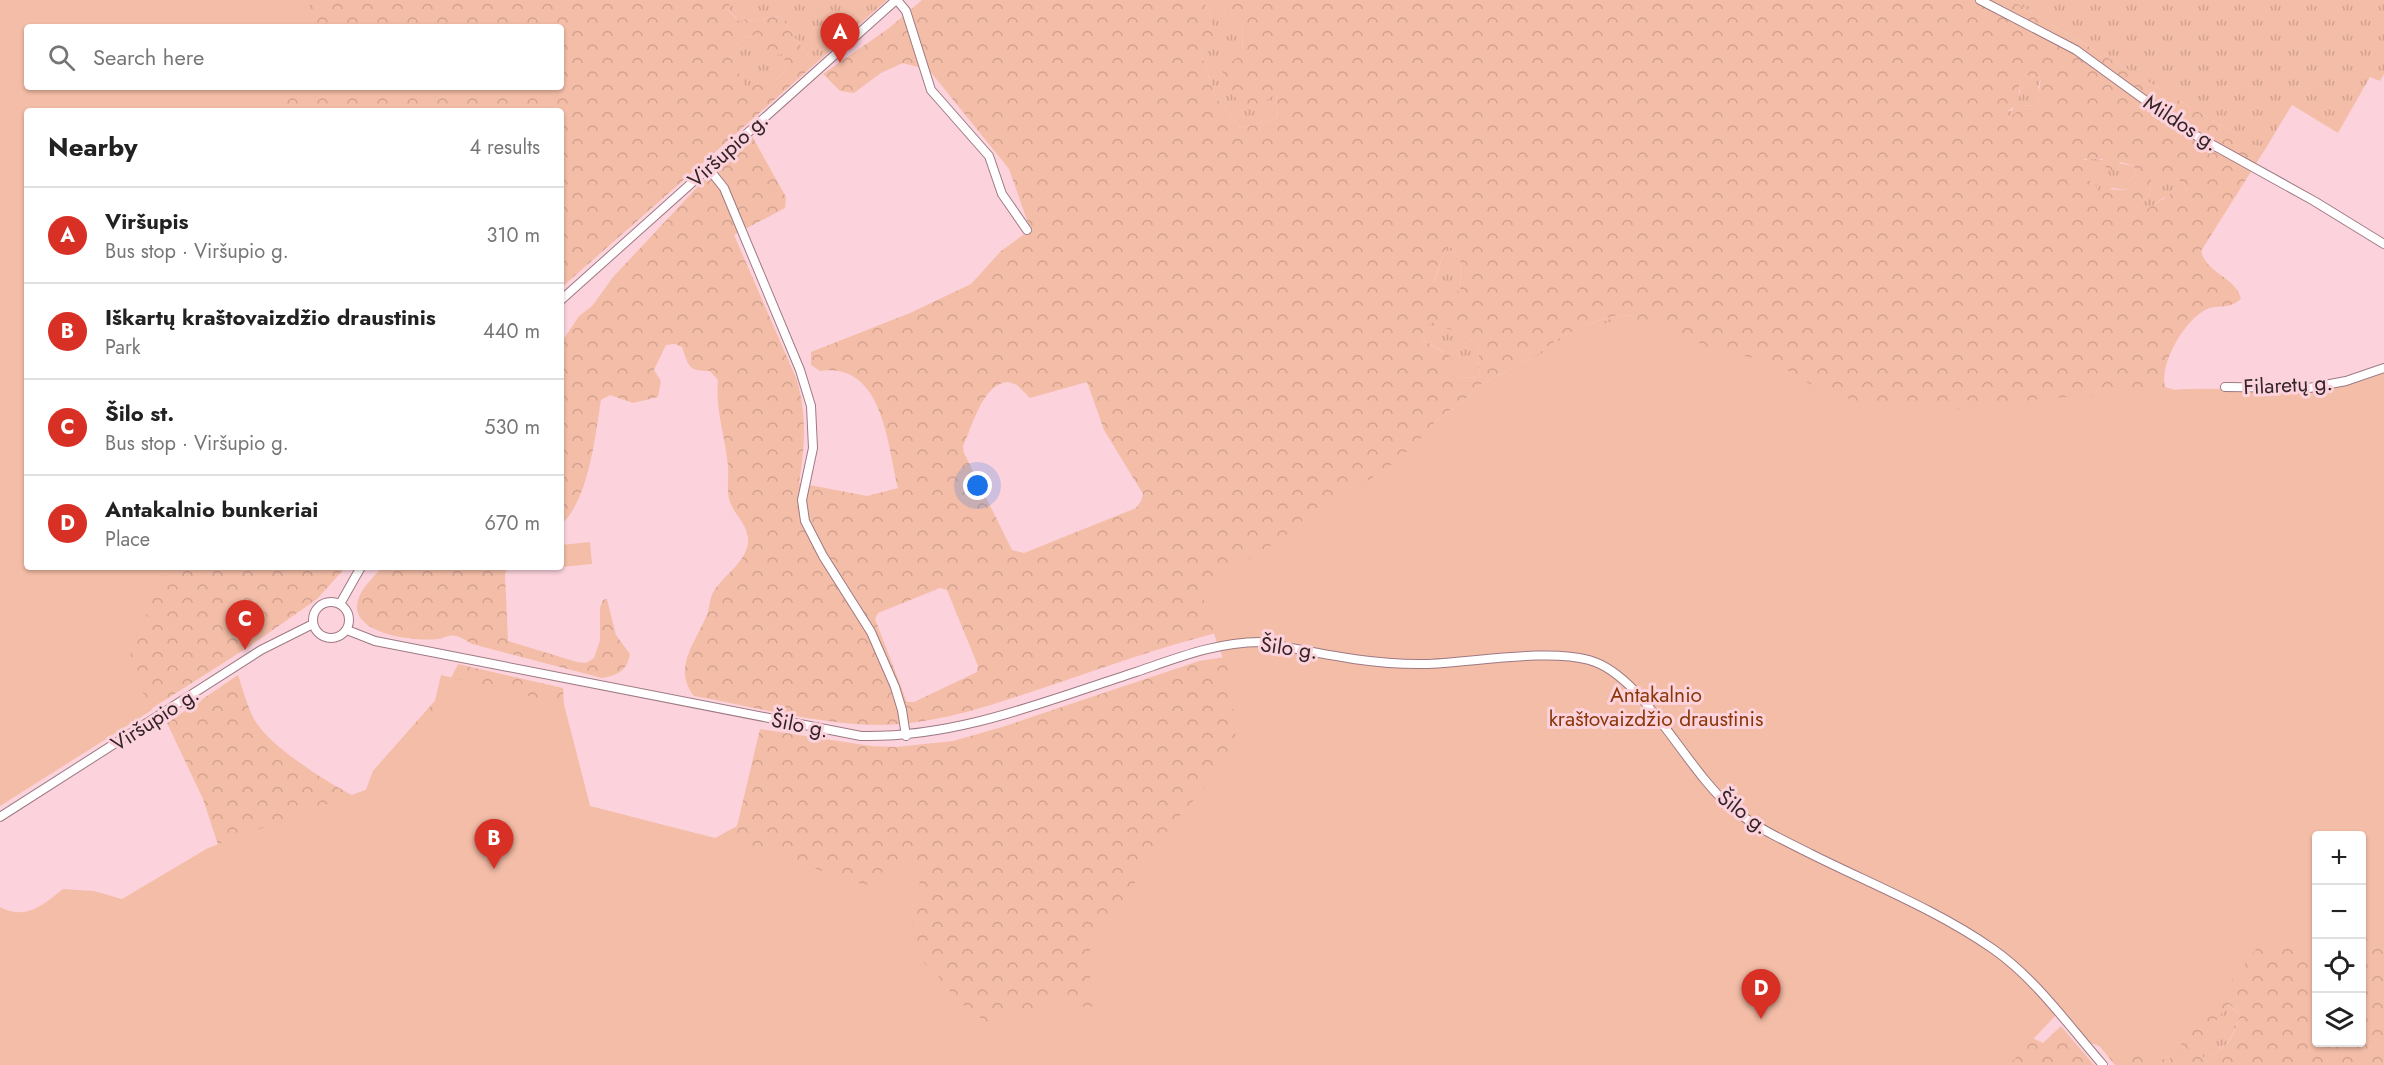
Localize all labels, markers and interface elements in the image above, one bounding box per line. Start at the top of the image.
pin: A [820,14,860,63]
search box [24,24,564,90]
icon: search [45,41,78,74]
text: Search here [93,41,204,73]
street label: Mildos g. [2138,88,2224,158]
street label: Viršupio g. [681,106,775,194]
text: Nearby [48,128,137,166]
text: 4 results [469,133,540,162]
text: Viršupis [105,205,189,237]
text: A [60,221,75,250]
text: 310 m [486,221,540,250]
text: Bus stop · Viršupio g. [105,237,289,266]
text: Iškartų kraštovaizdžio draustinis [105,301,436,333]
text: B [61,317,74,346]
text: 440 m [483,317,540,346]
text: Park [105,333,141,362]
street label: Filaretų g. [2243,368,2333,402]
text: Šilo st. [105,397,174,429]
text: C [60,413,75,442]
text: 530 m [484,413,540,442]
text: Bus stop · Viršupio g. [105,429,289,458]
your location [963,471,992,500]
text: Antakalnio bunkeriai [105,493,318,525]
text: D [60,509,75,538]
text: 670 m [484,509,540,538]
text: Place [105,525,150,554]
pin: C [226,600,264,650]
street label: Šilo g. [1258,629,1320,667]
street label: Viršupio g. [105,679,205,759]
park label: Antakalnio kraštovaizdžio draustinis [1549,680,1763,734]
street label: Šilo g. [769,705,831,745]
street label: Šilo g. [1711,783,1775,841]
pin: B [474,820,514,869]
map controls [2312,831,2366,1047]
button: + [2312,831,2366,885]
button: − [2312,885,2366,939]
button: locate [2312,939,2366,993]
pin: D [1742,970,1780,1019]
button: layers [2312,993,2366,1047]

